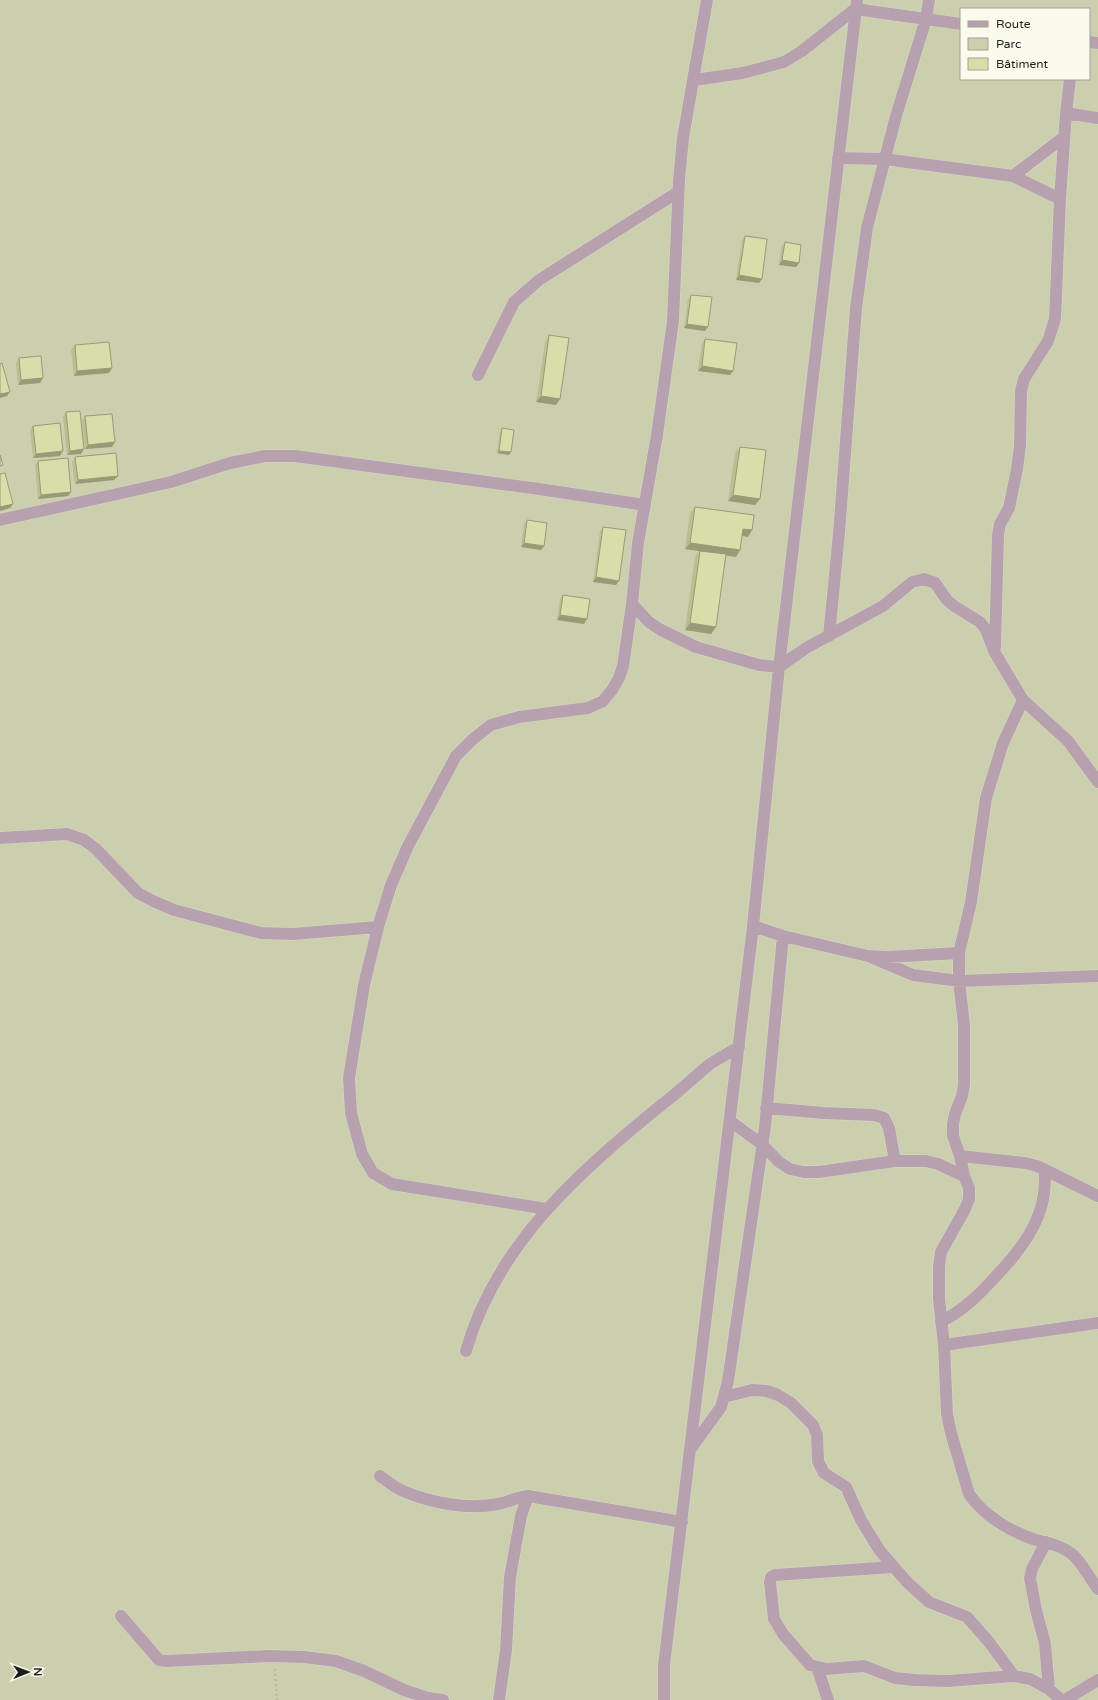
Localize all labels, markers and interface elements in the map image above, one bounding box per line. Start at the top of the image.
legend [960,8,1090,80]
text: Route [996,17,1031,31]
text: Parc [996,37,1021,51]
text: Bâtiment [996,57,1048,71]
north arrow [8,1652,48,1692]
text: N [31,1667,44,1676]

